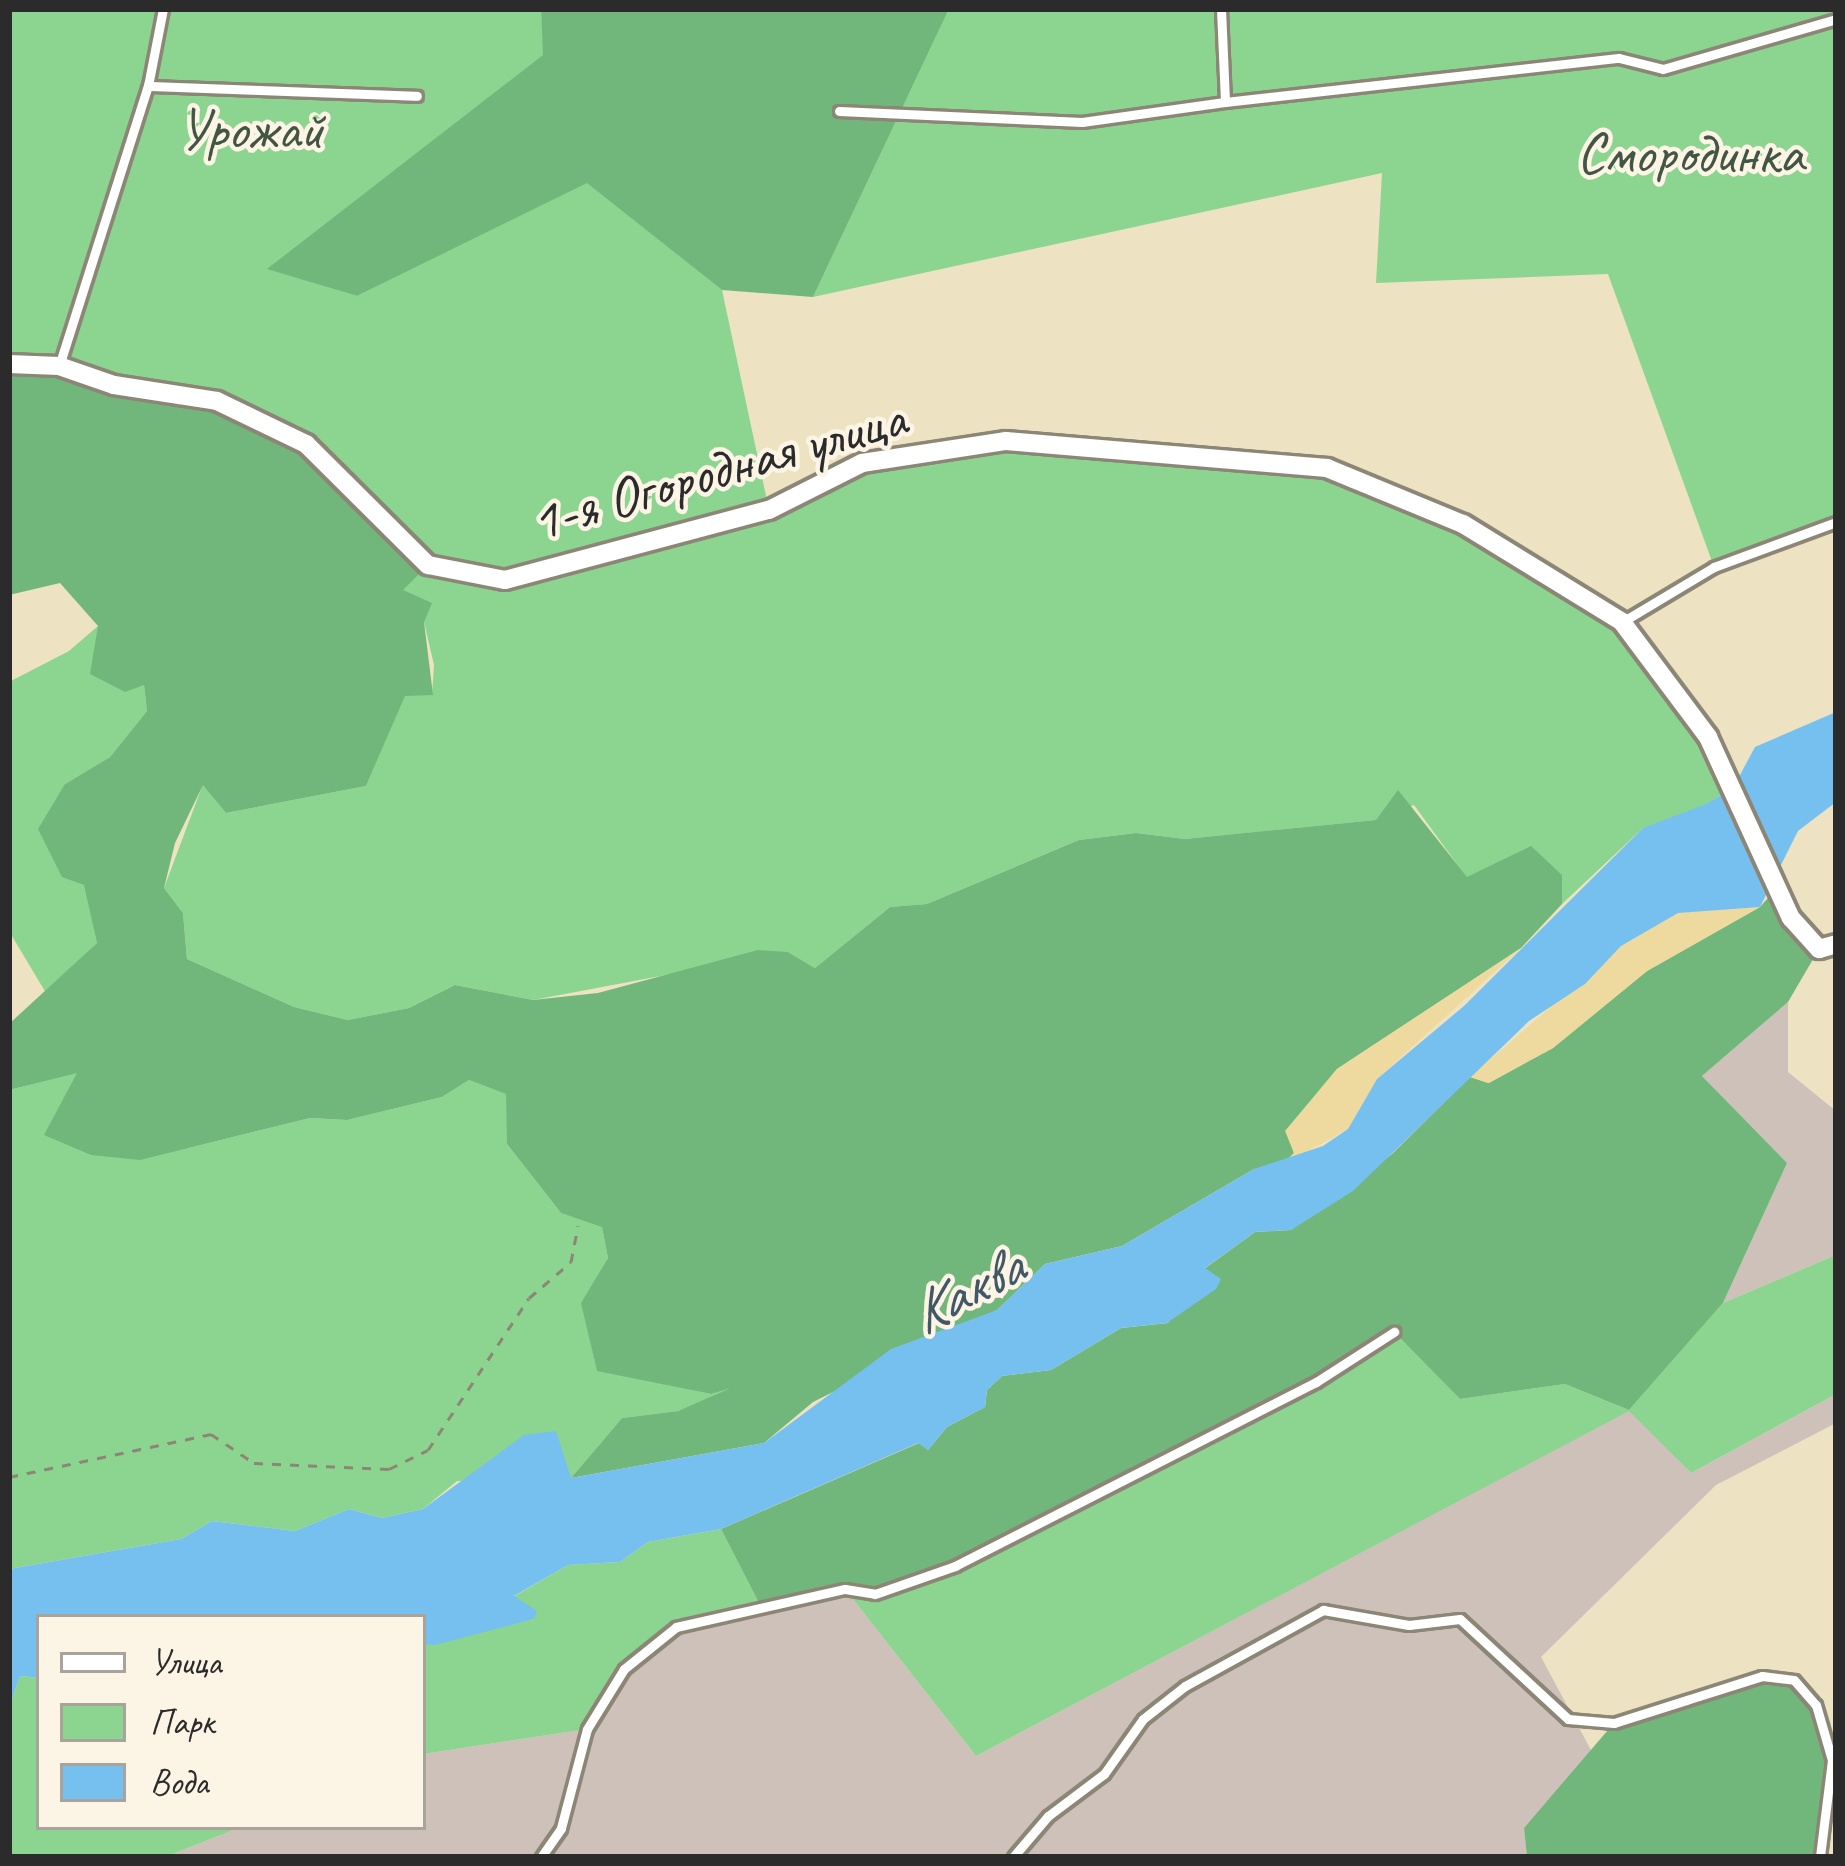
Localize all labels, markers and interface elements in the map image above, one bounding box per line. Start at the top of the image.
park label: Урожай [179,96,323,164]
park label: Смородинка [1576,120,1804,188]
street label: 1-я Огородная улица [520,383,916,557]
water label: Каква [897,1231,1035,1349]
legend [36,1614,426,1830]
text: Улица [150,1639,221,1685]
text: Парк [150,1699,214,1745]
text: Вода [150,1759,208,1805]

